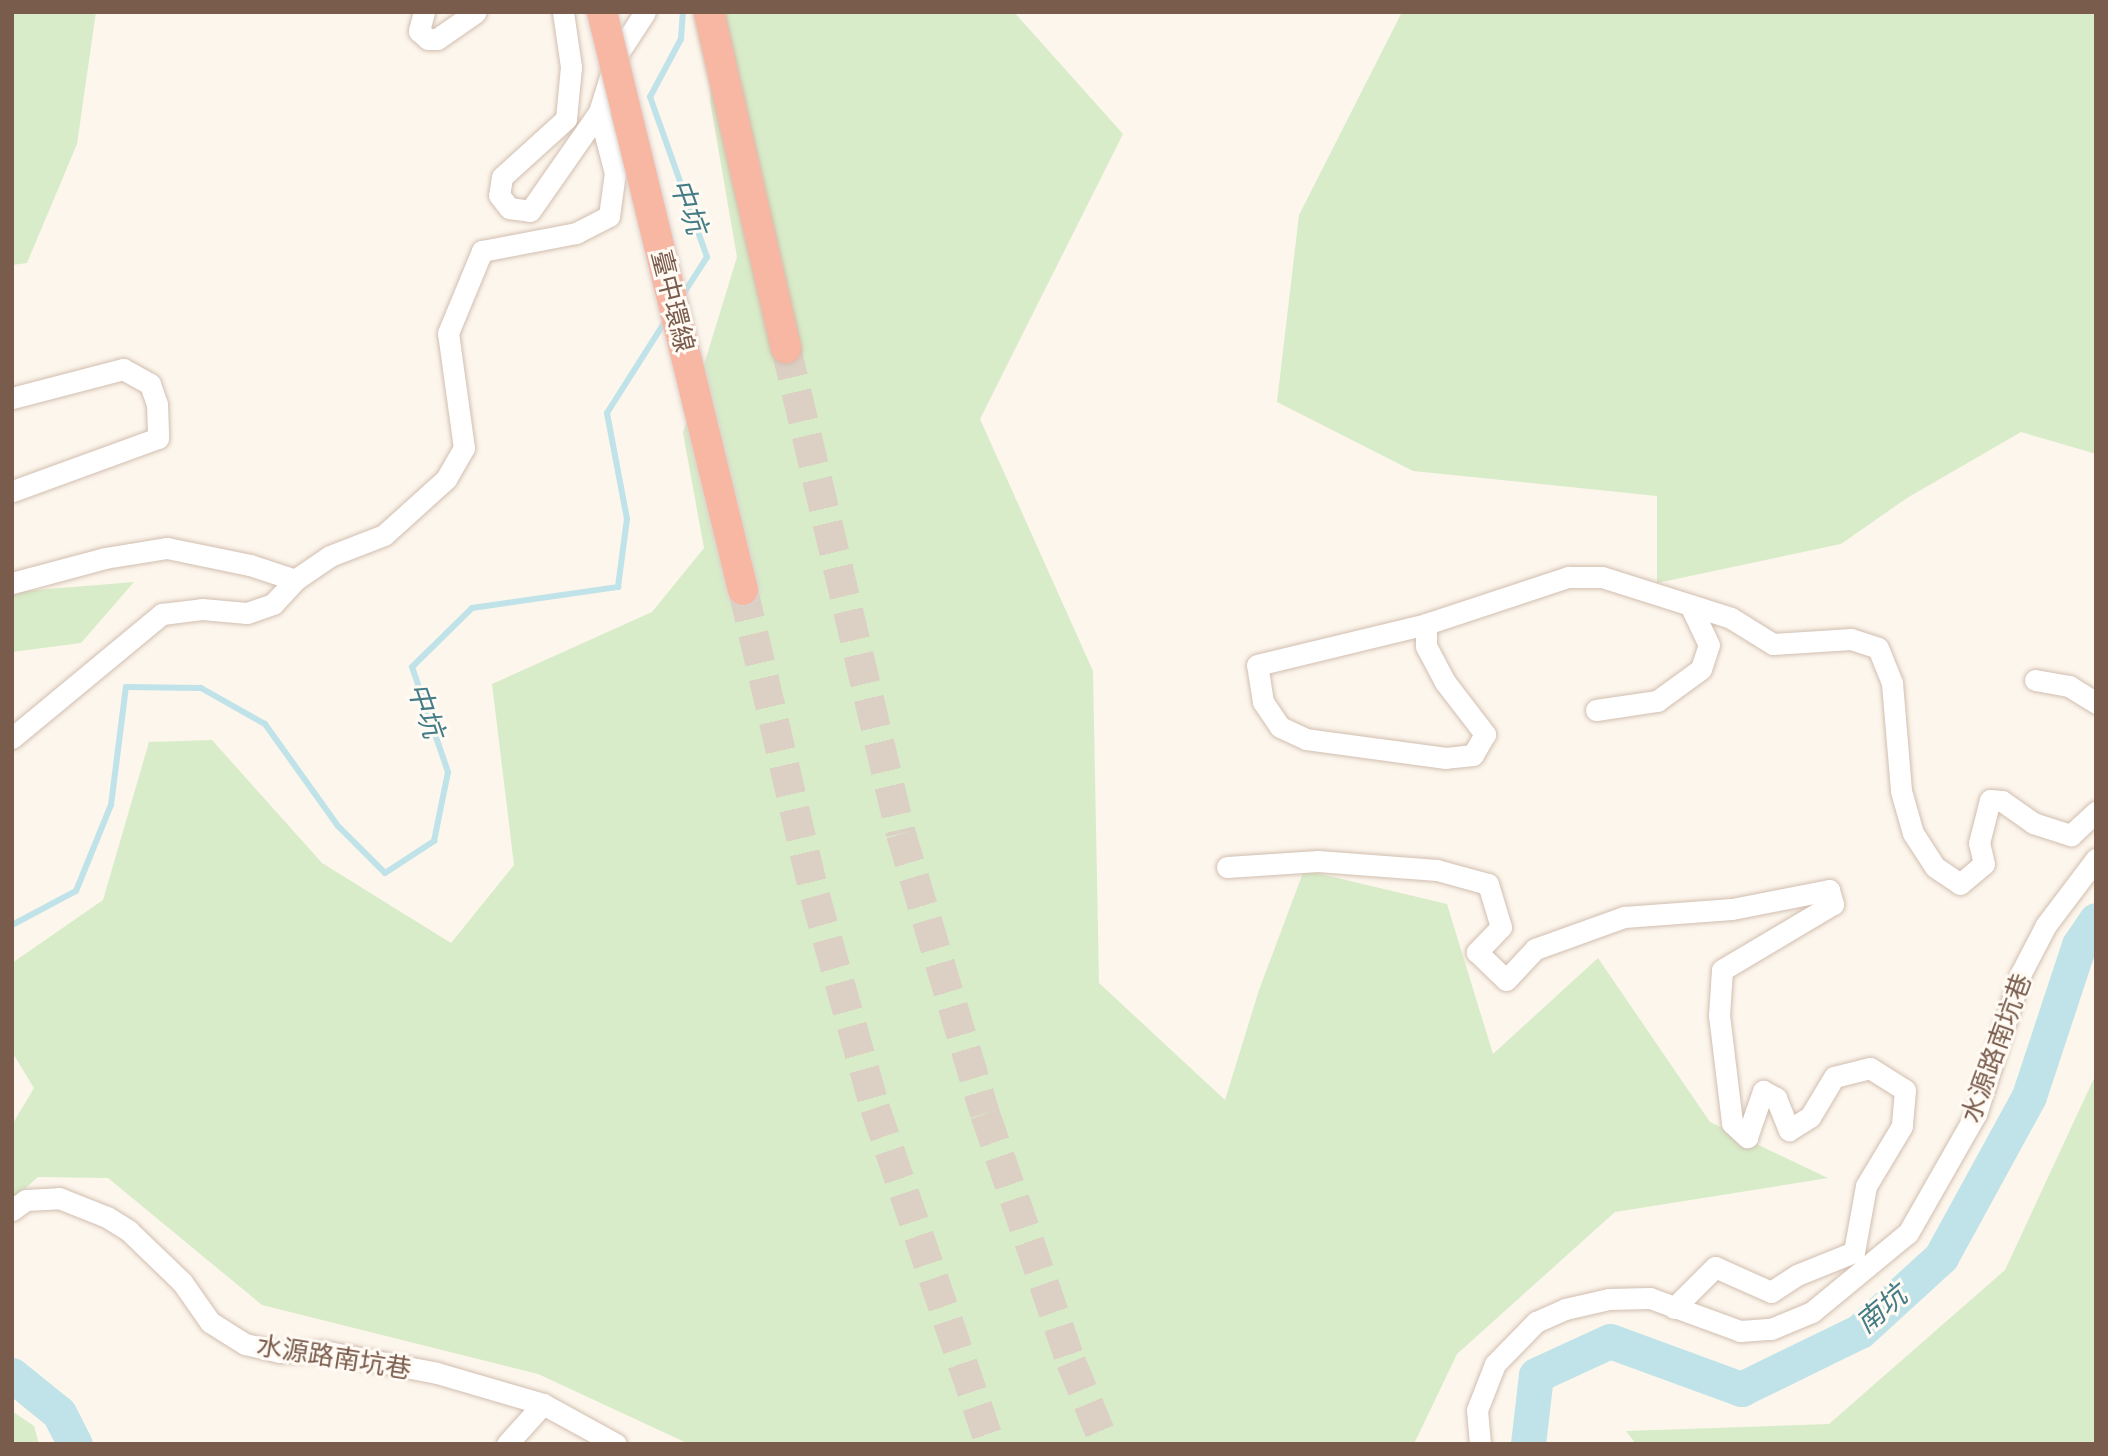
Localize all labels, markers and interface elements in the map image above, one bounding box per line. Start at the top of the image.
water label: 中坑 [664,174,714,238]
street label: 臺中環線 [645,247,701,355]
water label: 中坑 [401,678,451,742]
street label: 水源路南坑巷 [1955,969,2037,1127]
water label: 南坑 [1849,1278,1913,1340]
street label: 水源路南坑巷 [255,1329,413,1385]

